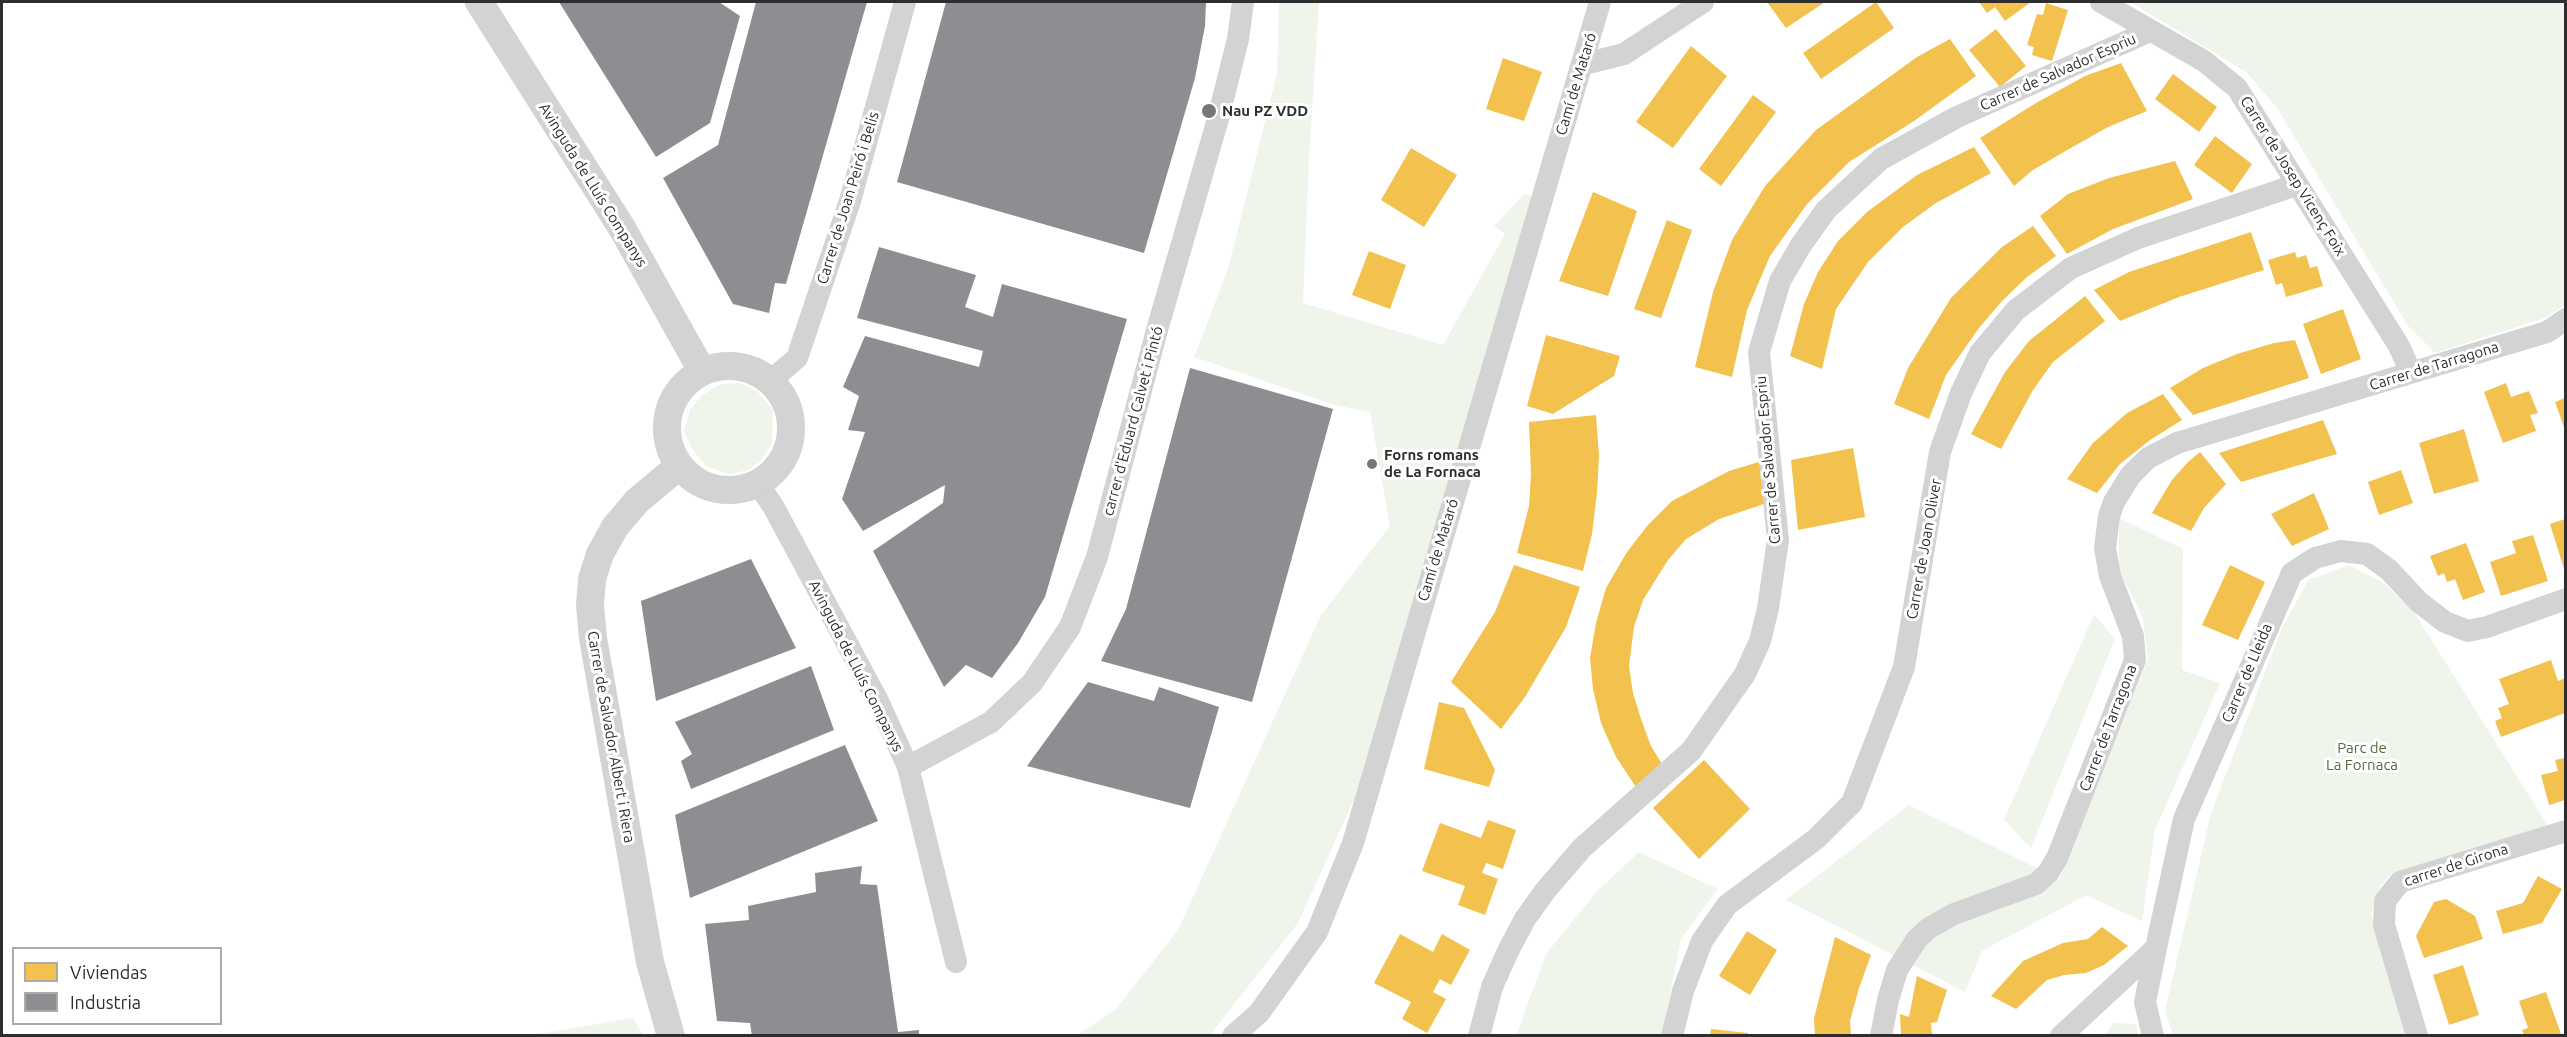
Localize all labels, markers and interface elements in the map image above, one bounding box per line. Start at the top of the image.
street label: Carrer de Salvador Espriu [1977,29,2139,115]
street label: Camí de Mataró [1552,31,1600,137]
street label: Carrer de Josep Vicenç Foix [2236,93,2350,259]
street label: Avinguda de Lluís Companys [535,100,651,270]
marker: Nau PZ VDD [1200,102,1218,120]
place label: Nau PZ VDD [1222,102,1308,120]
street label: Carrer de Joan Peiró i Belis [813,110,883,286]
street label: carrer d'Eduard Calvet i Pintó [1099,324,1167,518]
street label: Carrer de Tarragona [2367,338,2501,394]
street label: Carrer de Salvador Espriu [1752,375,1784,545]
place label: Forns romans de La Fornaca [1384,446,1481,481]
marker: Forns romans de La Fornaca [1365,457,1379,471]
street label: Carrer de Joan Oliver [1903,477,1945,621]
street label: Camí de Mataró [1414,497,1462,603]
street label: Avinguda de Lluís Companys [805,577,907,755]
street label: Carrer de Lleida [2218,621,2276,725]
street label: Carrer de Salvador Albert i Riera [583,630,639,844]
street label: Carrer de Tarragona [2076,662,2140,794]
park label: Parc de La Fornaca [2326,739,2398,774]
street label: carrer de Girona [2402,840,2510,890]
legend [12,947,222,1025]
text: Viviendas [70,962,147,982]
text: Industria [70,992,141,1012]

